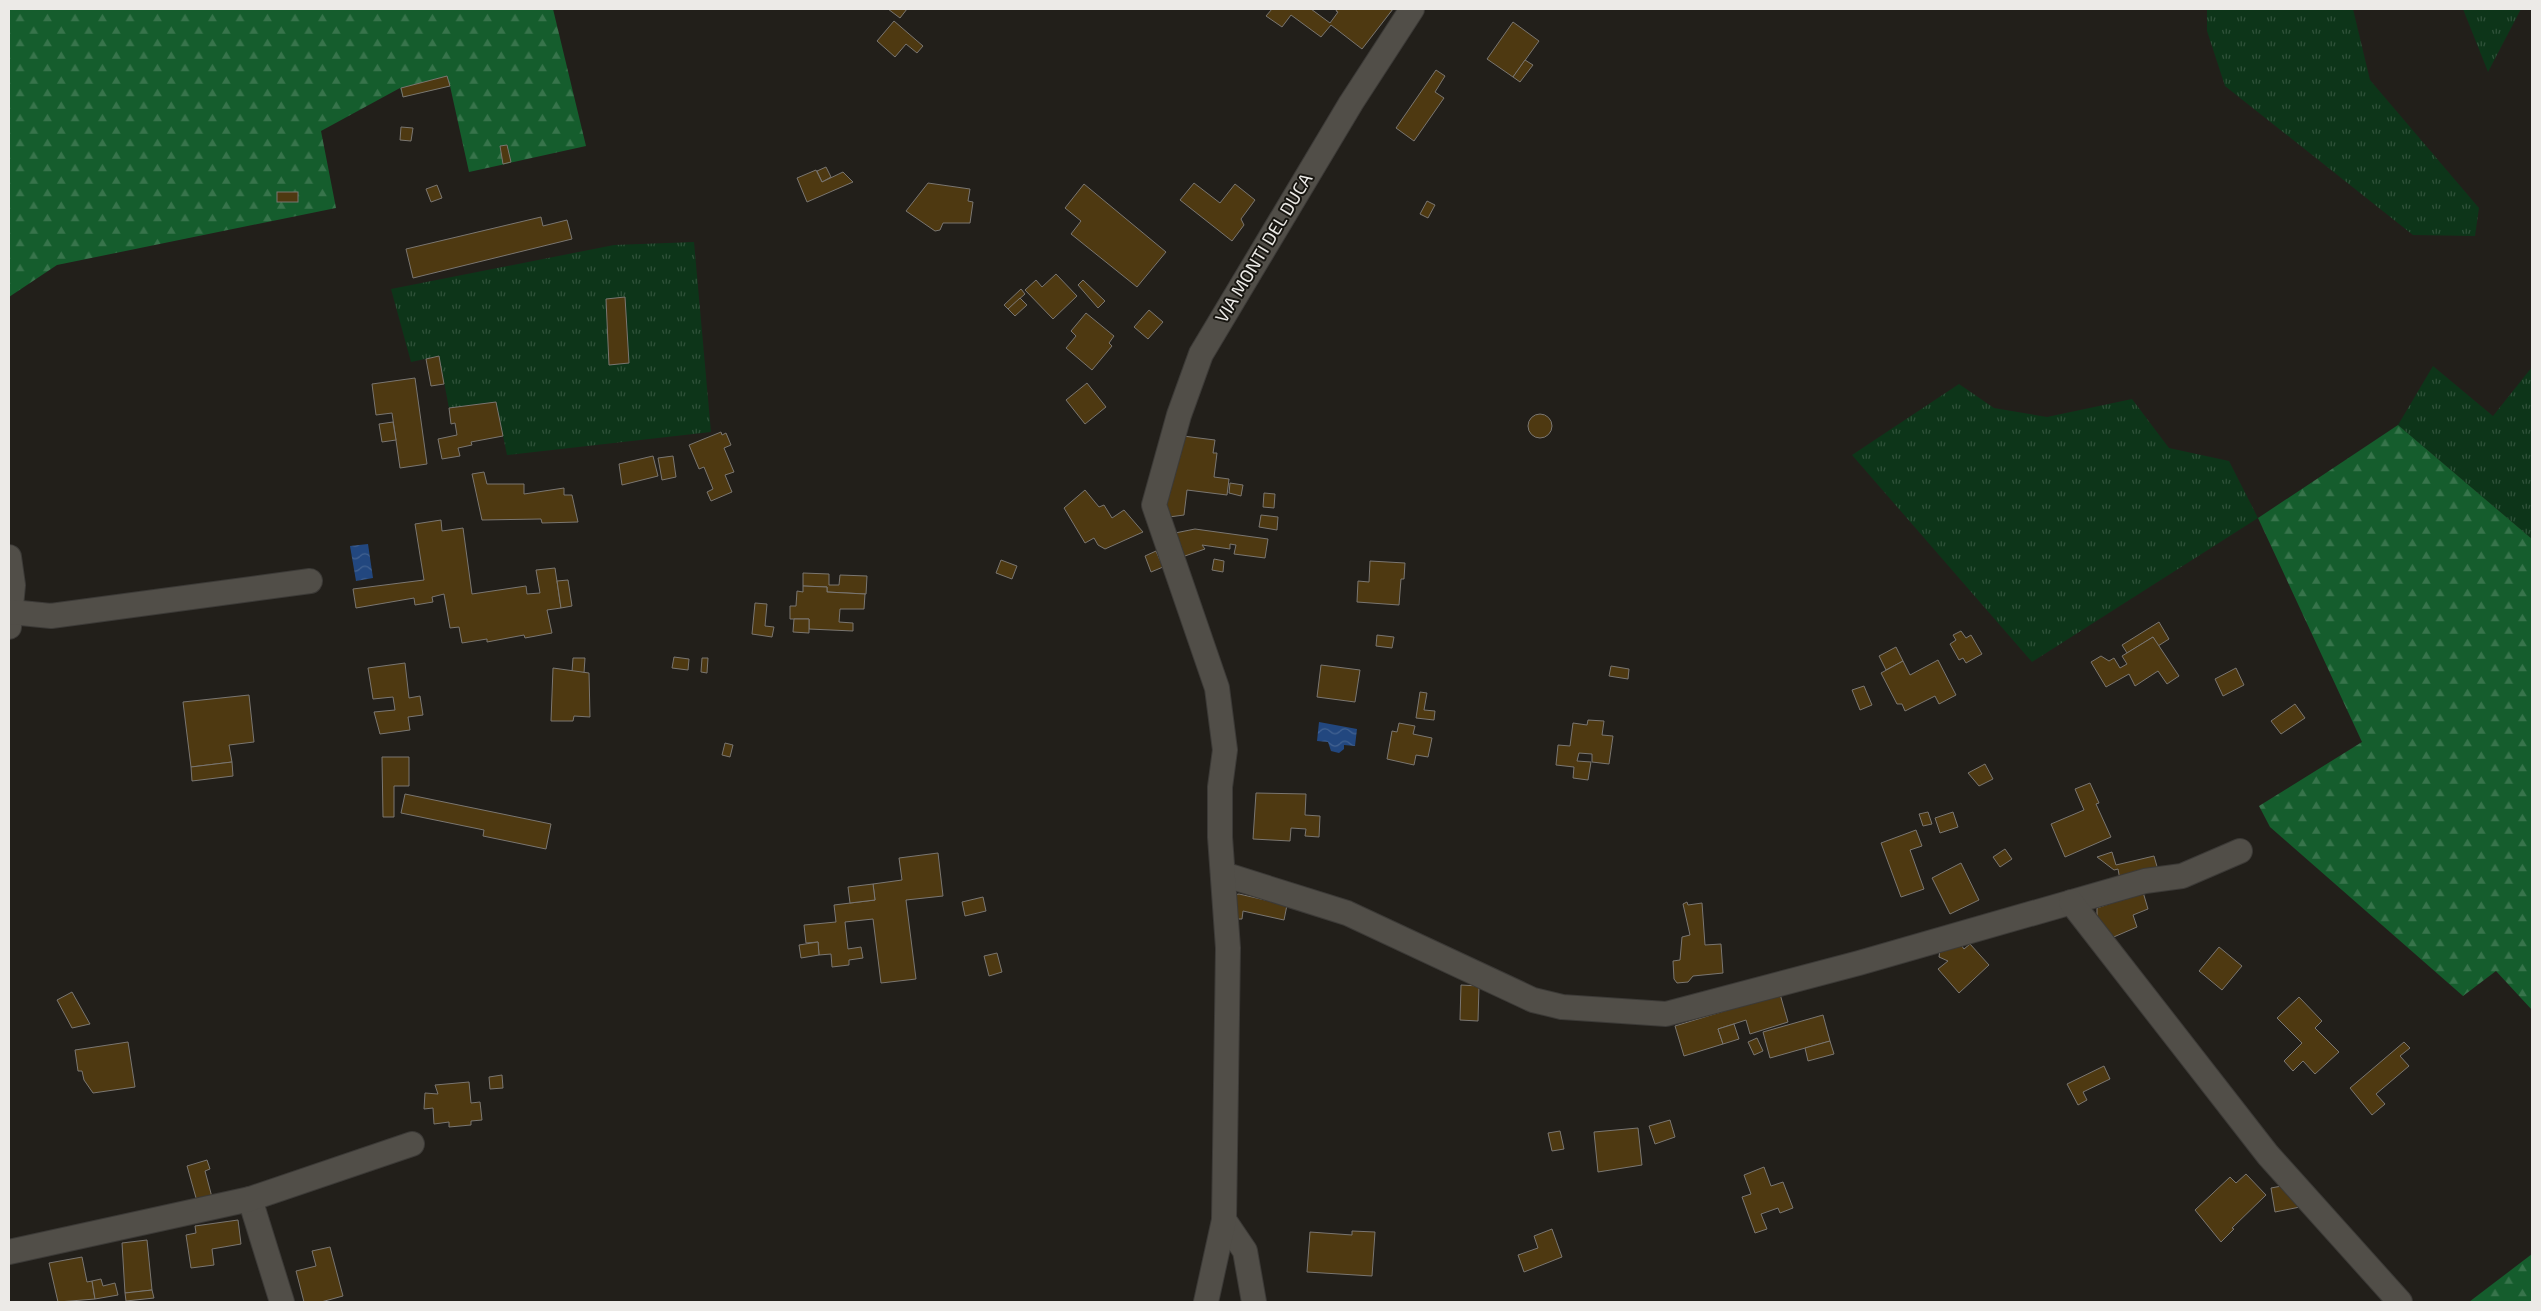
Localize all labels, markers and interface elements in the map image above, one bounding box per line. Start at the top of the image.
street label: VIA MONTI DEL DUCA [1210,168,1317,326]

